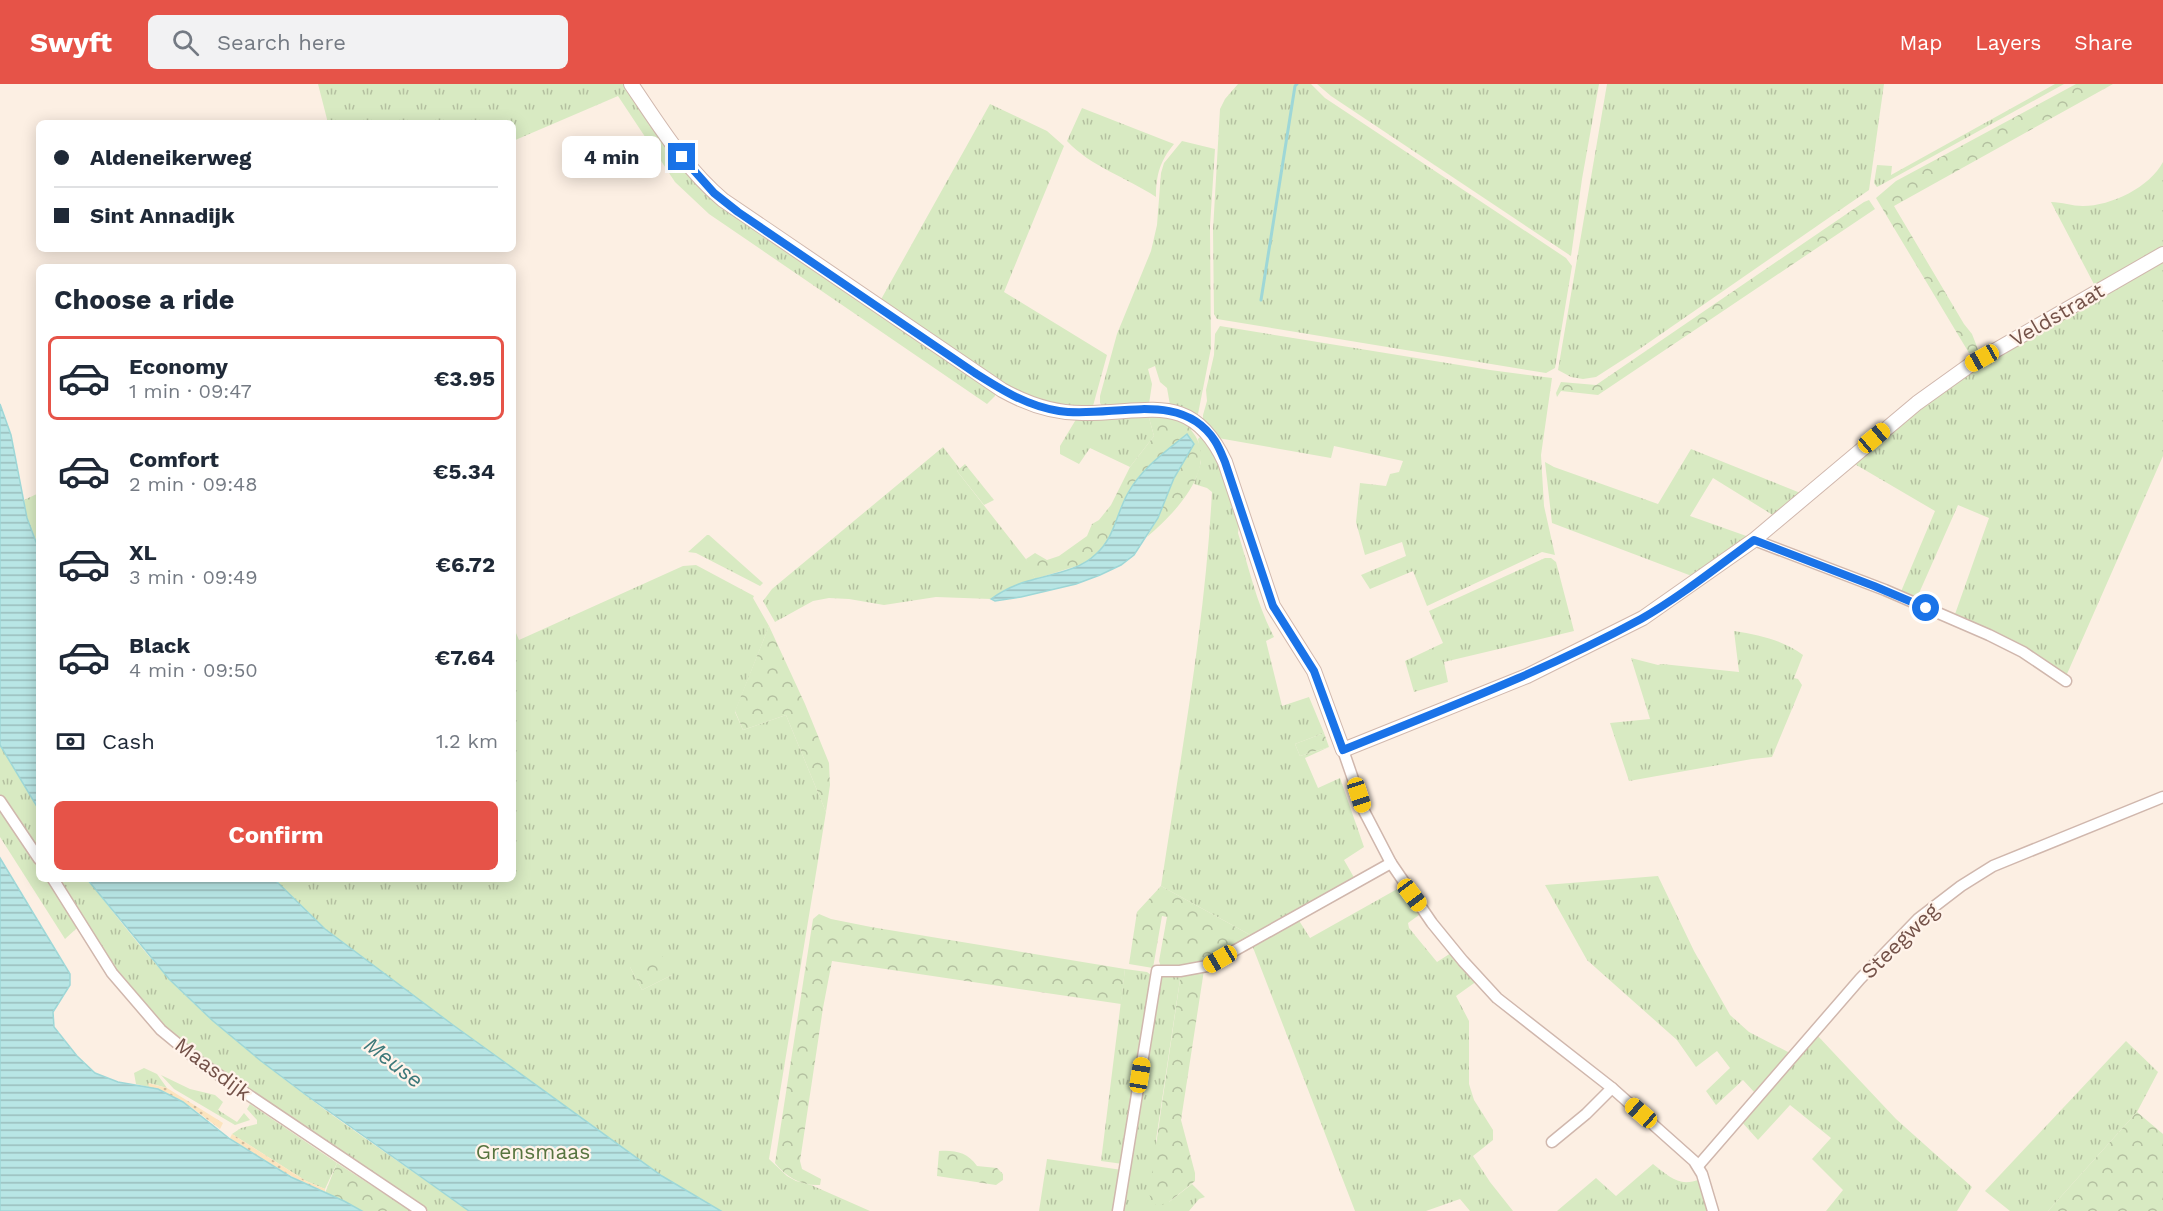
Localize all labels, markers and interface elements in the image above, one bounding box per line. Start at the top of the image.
search box [148,15,568,69]
text: Swyft [30,26,112,59]
icon: search [169,26,202,59]
text: Search here [217,30,346,55]
text: Map [1899,30,1942,55]
text: Layers [1975,30,2041,55]
text: Share [2074,30,2133,55]
callout: 4 min [562,136,661,178]
route end [668,143,695,170]
text: Aldeneikerweg [90,145,251,170]
text: 4 min [584,145,639,169]
text: Sint Annadijk [90,203,235,228]
street label: Veldstraat [2005,277,2108,352]
text: Choose a ride [54,284,234,316]
car [1962,341,2002,375]
icon: car [57,351,111,405]
text: Economy [129,354,228,379]
text: €3.95 [434,366,495,391]
text: 1 min · 09:47 [129,379,252,403]
car [1854,420,1894,456]
icon: car [57,444,111,498]
text: Comfort [129,447,219,472]
text: €5.34 [433,459,495,484]
text: 2 min · 09:48 [129,472,258,496]
icon: car [57,537,111,591]
text: XL [129,540,157,565]
text: €6.72 [436,552,495,577]
text: 3 min · 09:49 [129,565,258,589]
route start [1912,594,1939,621]
icon: car [57,630,111,684]
text: Black [129,633,190,658]
text: €7.64 [435,645,495,670]
text: 4 min · 09:50 [129,658,258,682]
icon: cash [54,725,87,758]
text: Cash [102,729,155,754]
text: 1.2 km [436,729,498,753]
car [1345,775,1373,815]
button: Confirm [54,801,498,870]
car [1394,875,1430,915]
street label: Steegweg [1856,897,1944,984]
car [1200,942,1240,976]
street label: Maasdijk [170,1032,256,1105]
water label: Meuse [359,1032,428,1093]
car [1128,1056,1152,1094]
car [1622,1094,1660,1132]
park label: Grensmaas [476,1139,590,1164]

